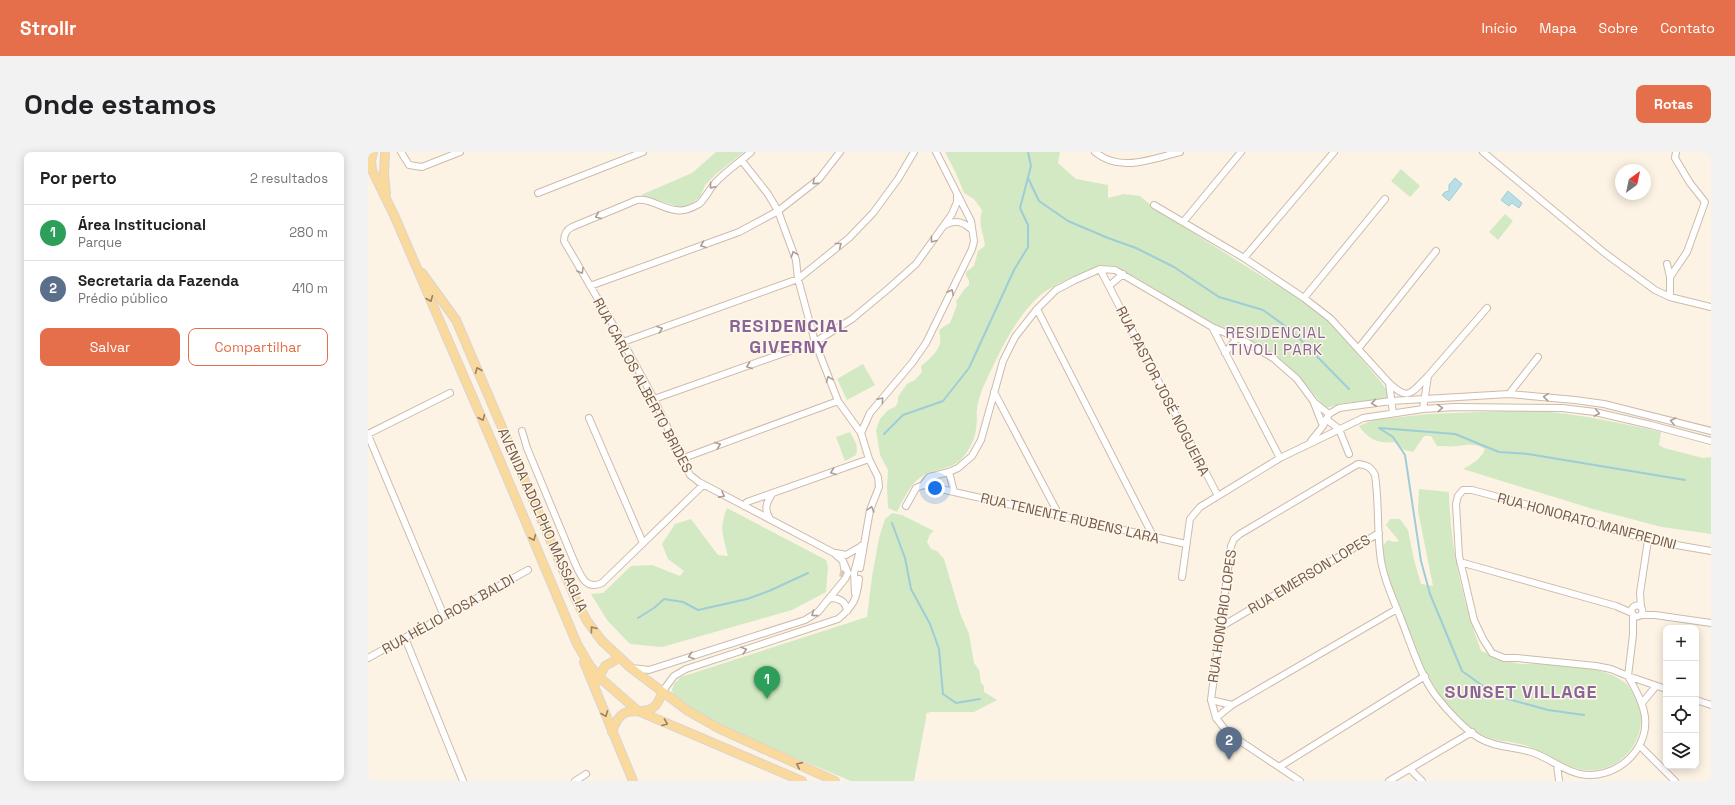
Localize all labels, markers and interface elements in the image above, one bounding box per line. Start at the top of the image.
text: Strollr [20,16,77,41]
text: Início [1481,19,1517,37]
text: Mapa [1539,19,1577,37]
text: Sobre [1599,19,1638,37]
text: Contato [1660,19,1715,37]
button: Rotas [1636,85,1711,123]
text: Onde estamos [24,86,217,122]
north arrow [1615,164,1651,200]
text: Por perto [40,167,117,189]
text: 2 resultados [250,170,328,187]
one-way arrow [813,177,820,184]
one-way arrow [710,181,717,189]
one-way arrow [594,212,601,220]
text: Área Institucional [78,215,206,234]
text: 1 [50,224,56,241]
text: 280 m [289,224,328,241]
text: Parque [78,234,122,251]
one-way arrow [931,236,938,243]
one-way arrow [700,241,707,249]
one-way arrow [835,243,842,250]
one-way arrow [790,251,799,258]
one-way arrow [577,266,584,274]
text: Secretaria da Fazenda [78,271,239,290]
text: 2 [49,280,57,297]
text: 410 m [292,280,328,297]
one-way arrow [946,289,954,296]
text: Prédio público [78,290,168,307]
one-way arrow [425,294,433,302]
street label: RUA CARLOS ALBERTO BRIDES [589,294,697,476]
street label: RUA PASTOR JOSÉ NOGUEIRA [1112,303,1214,479]
district label: RESIDENCIAL GIVERNY [729,314,849,358]
district label: RESIDENCIAL TIVOLI PARK [1225,323,1327,359]
one-way arrow [656,325,663,333]
button: Salvar [40,328,180,366]
button: Compartilhar [188,328,328,366]
one-way arrow [745,361,752,369]
one-way arrow [474,366,482,373]
one-way arrow [826,375,834,382]
one-way arrow [1543,393,1549,402]
one-way arrow [876,398,883,405]
one-way arrow [1371,398,1377,407]
one-way arrow [1437,403,1443,412]
one-way arrow [1594,408,1600,417]
one-way arrow [477,414,485,421]
one-way arrow [1670,417,1677,425]
street label: AVENIDA ADOLPHO MASSAGLIA [494,425,592,615]
one-way arrow [714,442,721,450]
one-way arrow [829,467,836,476]
your location [925,478,945,498]
street label: RUA HONORATO MANFREDINI [1495,488,1679,554]
street label: RUA TENENTE RUBENS LARA [979,489,1161,547]
one-way arrow [718,490,726,498]
one-way arrow [866,506,875,513]
street label: RUA EMERSON LOPES [1245,530,1373,618]
one-way arrow [528,533,536,541]
street label: RUA HONÓRIO LOPES [1204,548,1240,684]
street label: RUA HÉLIO ROSA BALDI [379,570,517,658]
one-way arrow [811,610,818,617]
map controls [1663,625,1699,769]
button: + [1663,625,1699,661]
one-way arrow [590,626,598,633]
one-way arrow [741,646,748,655]
one-way arrow [688,652,695,660]
button: − [1663,661,1699,697]
pin: 1 [754,666,780,699]
district label: SUNSET VILLAGE [1445,680,1597,703]
button: locate [1663,697,1699,733]
one-way arrow [600,710,608,718]
one-way arrow [661,718,668,726]
pin: 2 [1216,727,1242,760]
button: layers [1663,733,1699,769]
one-way arrow [796,761,803,769]

